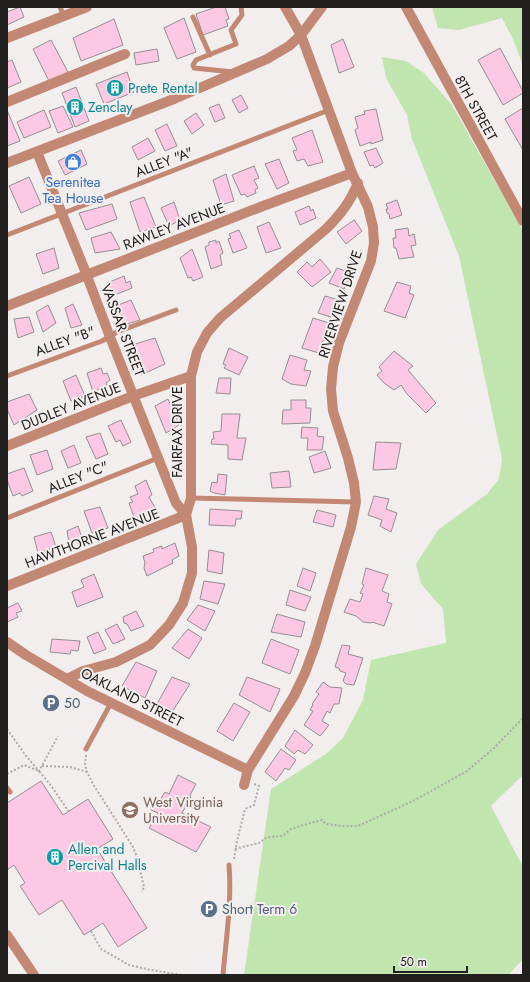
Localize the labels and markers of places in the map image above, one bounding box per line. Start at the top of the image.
building icon: Prete Rental [105,78,125,98]
place label: Prete Rental [128,78,198,98]
building icon: Zenclay [65,97,85,117]
place label: Zenclay [88,97,133,117]
shop icon: Serenitea Tea House [63,152,83,172]
place label: Serenitea Tea House [42,172,104,208]
parking icon: 50 [41,693,61,713]
place label: 50 [64,693,80,713]
place label: West Virginia University [143,792,223,828]
school or university icon: West Virginia University [120,800,140,820]
place label: Allen and Percival Halls [68,839,147,875]
building icon: Allen and Percival Halls [45,847,65,867]
parking icon: Short Term 6 [199,899,219,919]
place label: Short Term 6 [222,899,297,919]

